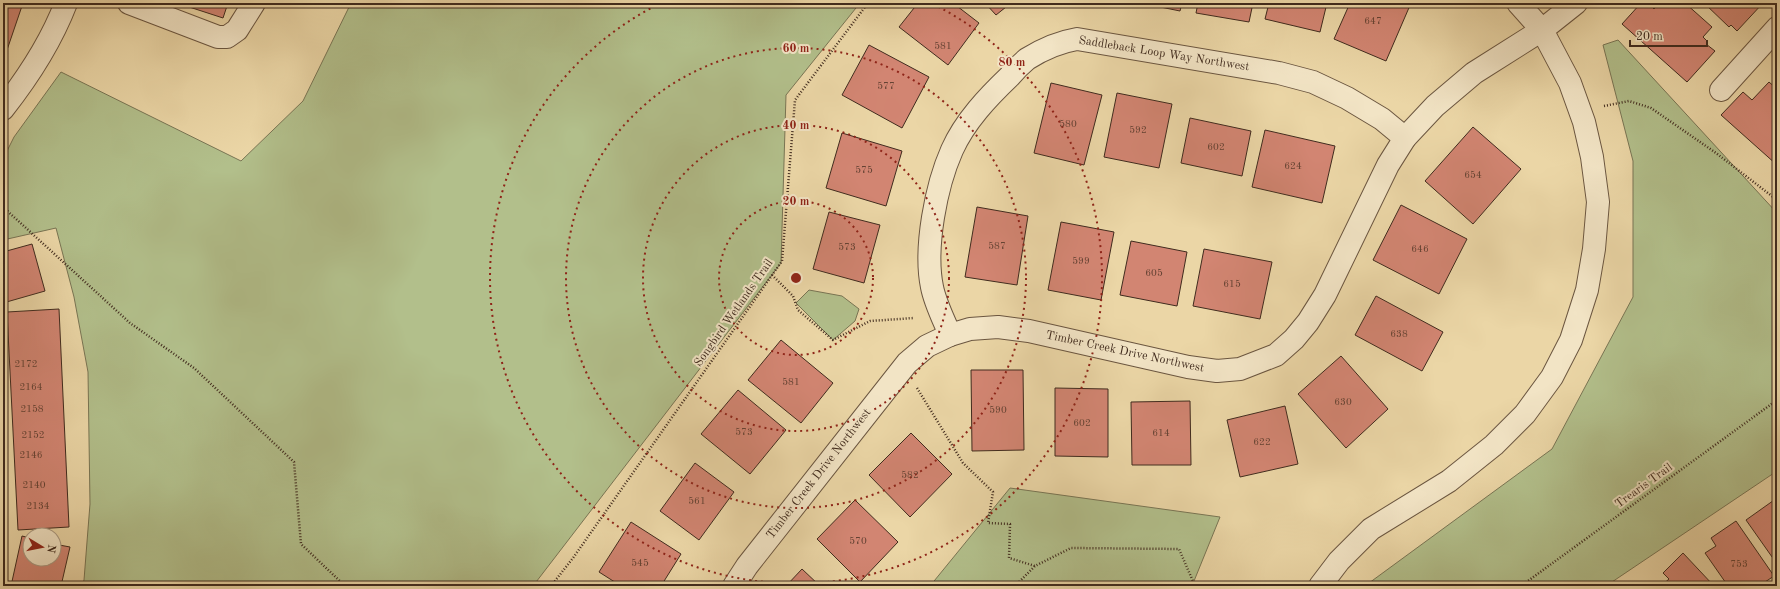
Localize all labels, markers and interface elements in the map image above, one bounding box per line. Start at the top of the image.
house number: 647 [1364,16,1382,26]
scale bar [1630,22,1707,48]
text: 20 m [1636,31,1663,43]
street label: Saddleback Loop Way Northwest [1078,35,1250,73]
house number: 581 [934,41,952,51]
text: 60 m [783,43,810,55]
text: 80 m [999,57,1026,69]
house number: 577 [877,81,895,91]
house number: 580 [1059,119,1077,129]
text: 40 m [783,120,810,132]
house number: 592 [1129,125,1147,135]
house number: 602 [1207,142,1225,152]
house number: 624 [1284,161,1302,171]
house number: 575 [855,165,873,175]
house number: 654 [1464,170,1482,180]
text: 20 m [783,196,810,208]
house number: 587 [988,241,1006,251]
house number: 573 [838,242,856,252]
house number: 646 [1411,244,1429,254]
house number: 599 [1072,256,1090,266]
street label: Songbird Wetlands Trail [692,257,776,369]
house number: 605 [1145,268,1163,278]
centre of rings [789,271,803,285]
house number: 615 [1223,279,1241,289]
street label: Timber Creek Drive Northwest [1045,329,1205,375]
house number: 638 [1390,329,1408,339]
house number: 2172 [14,359,38,369]
house number: 581 [782,377,800,387]
house number: 2164 [19,382,43,392]
house number: 630 [1334,397,1352,407]
house number: 2158 [20,404,44,414]
house number: 590 [989,405,1007,415]
street label: Timber Creek Drive Northwest [765,407,873,541]
house number: 602 [1073,418,1091,428]
house number: 573 [735,427,753,437]
house number: 614 [1152,428,1170,438]
house number: 2152 [21,430,45,440]
house number: 622 [1253,437,1271,447]
house number: 2146 [19,450,43,460]
street label: Trearis Trail [1613,461,1675,511]
house number: 582 [901,470,919,480]
house number: 2140 [22,480,46,490]
house number: 561 [688,496,706,506]
house number: 2134 [26,501,50,511]
north arrow [22,527,62,567]
house number: 570 [849,536,867,546]
text: N [44,543,57,554]
house number: 545 [631,558,649,568]
house number: 753 [1730,559,1748,569]

